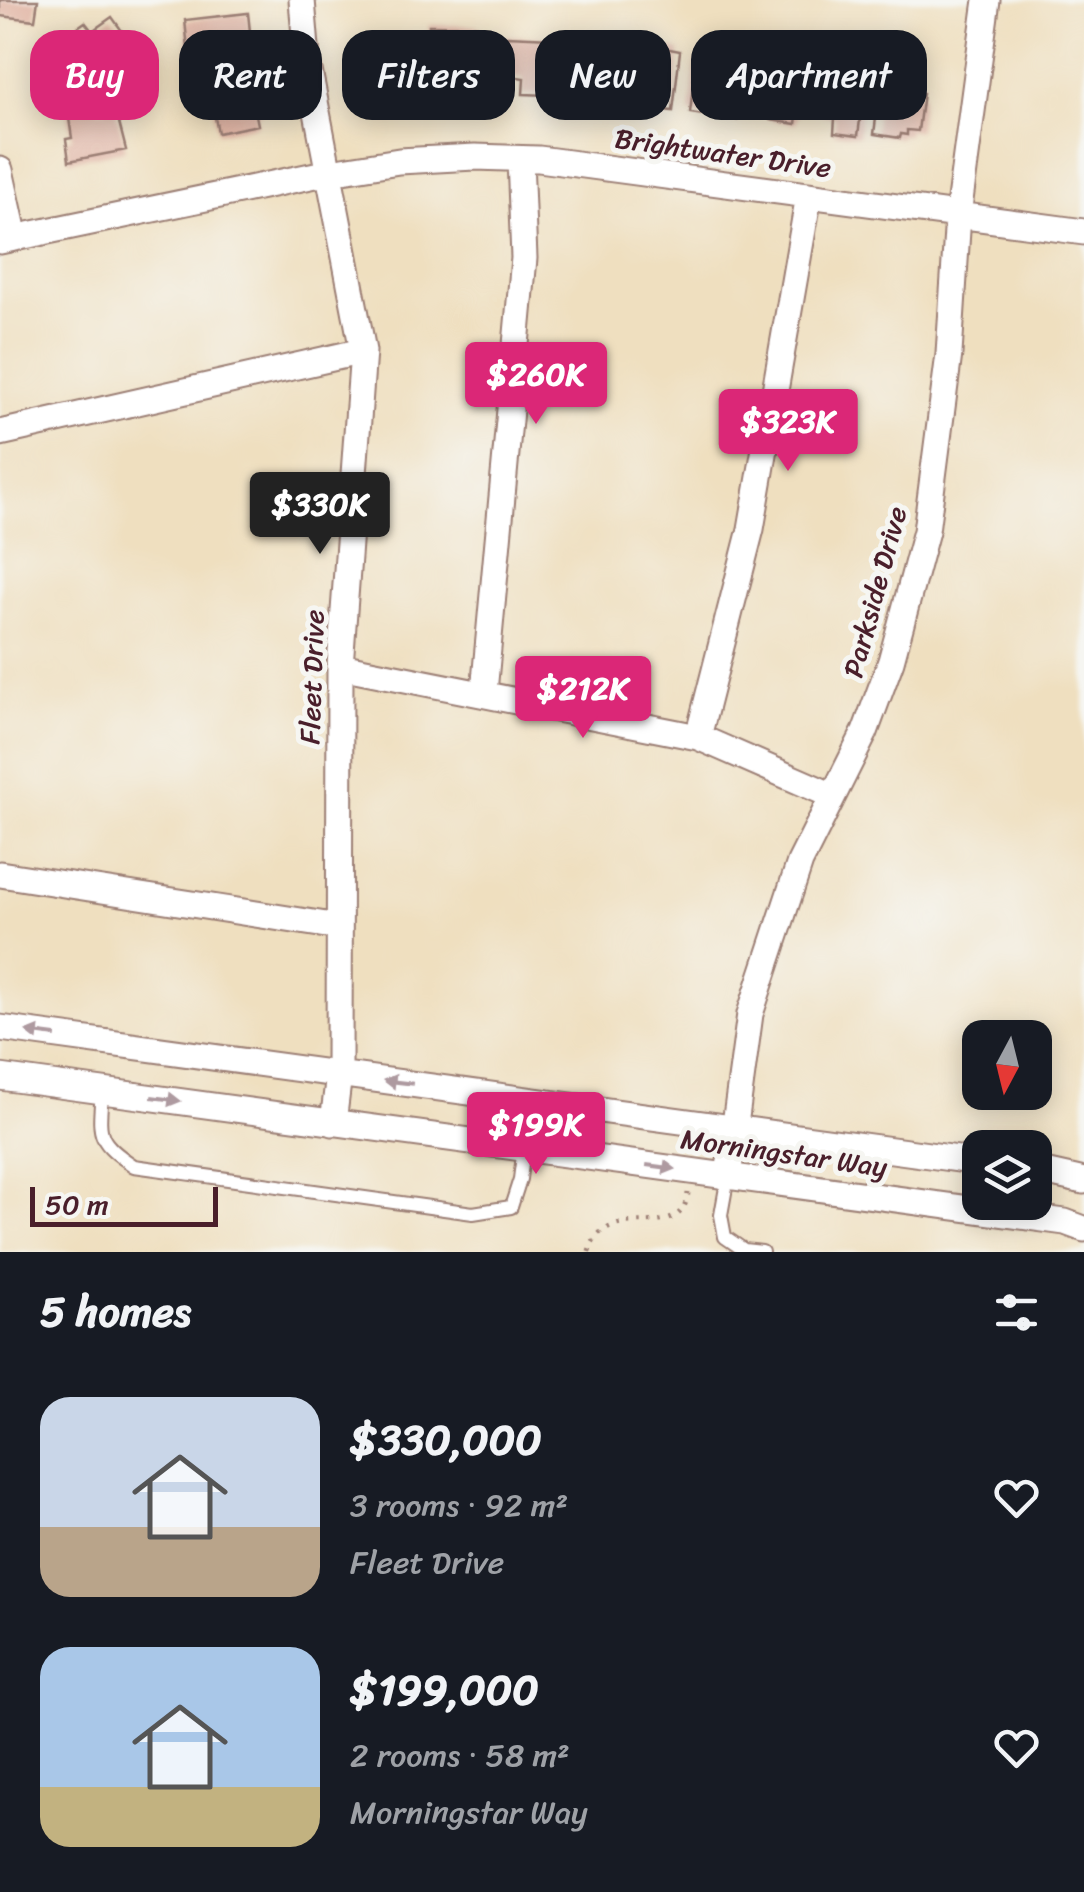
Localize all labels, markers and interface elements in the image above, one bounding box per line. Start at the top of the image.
chip: Buy [30,30,159,120]
chip: Rent [179,30,322,120]
chip: Filters [342,30,515,120]
chip: New [535,30,671,120]
chip: Apartment [691,30,927,120]
street label: Brightwater Drive [612,114,834,192]
pin: $260K [466,342,606,427]
text: $260K [487,346,585,403]
pin: $323K [718,389,858,474]
text: $323K [741,393,835,450]
pin: $330K [250,472,390,557]
text: $330K [272,476,368,533]
street label: Parkside Drive [829,501,921,683]
street label: Fleet Drive [285,609,339,745]
pin: $212K [513,656,653,741]
text: $212K [537,660,629,717]
north arrow [962,1020,1052,1110]
map controls [962,1020,1052,1220]
one-way arrow [25,1026,57,1042]
one-way arrow [382,1074,413,1090]
one-way arrow [151,1092,182,1108]
pin: $199K [466,1092,606,1177]
text: $199K [489,1096,583,1153]
street label: Morningstar Way [678,1114,891,1192]
button: layers [962,1130,1052,1220]
one-way arrow [646,1159,678,1175]
text: 50 m [45,1180,109,1229]
scale bar [30,1182,218,1226]
text: 5 homes [40,1275,191,1349]
icon: filters [989,1285,1044,1340]
text: $330,000 [350,1403,542,1477]
icon: home [120,1437,240,1557]
icon: heart [989,1470,1044,1525]
text: 3 rooms · 92 m² [350,1477,568,1534]
text: Fleet Drive [350,1534,504,1591]
text: $199,000 [350,1653,539,1727]
icon: home [120,1687,240,1807]
icon: heart [989,1720,1044,1775]
text: 2 rooms · 58 m² [350,1727,570,1784]
text: Morningstar Way [350,1784,588,1841]

